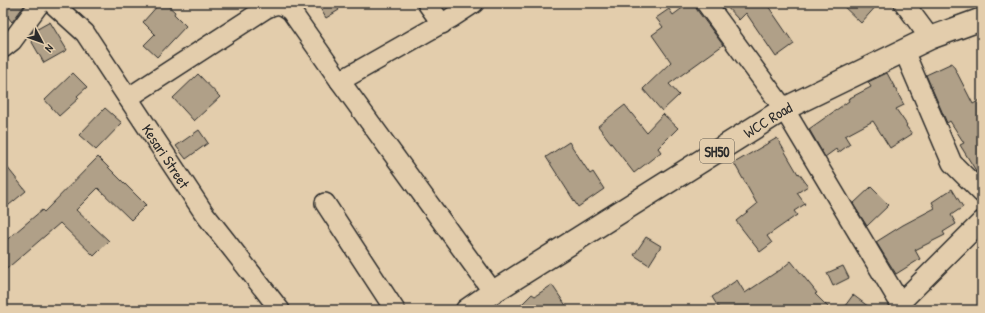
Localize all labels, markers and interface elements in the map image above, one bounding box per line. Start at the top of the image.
north arrow [22,22,62,62]
text: N [42,42,57,55]
street label: WCC Road [739,96,795,143]
street label: Kesari Street [137,120,196,193]
road number: SH50 [700,139,734,163]

